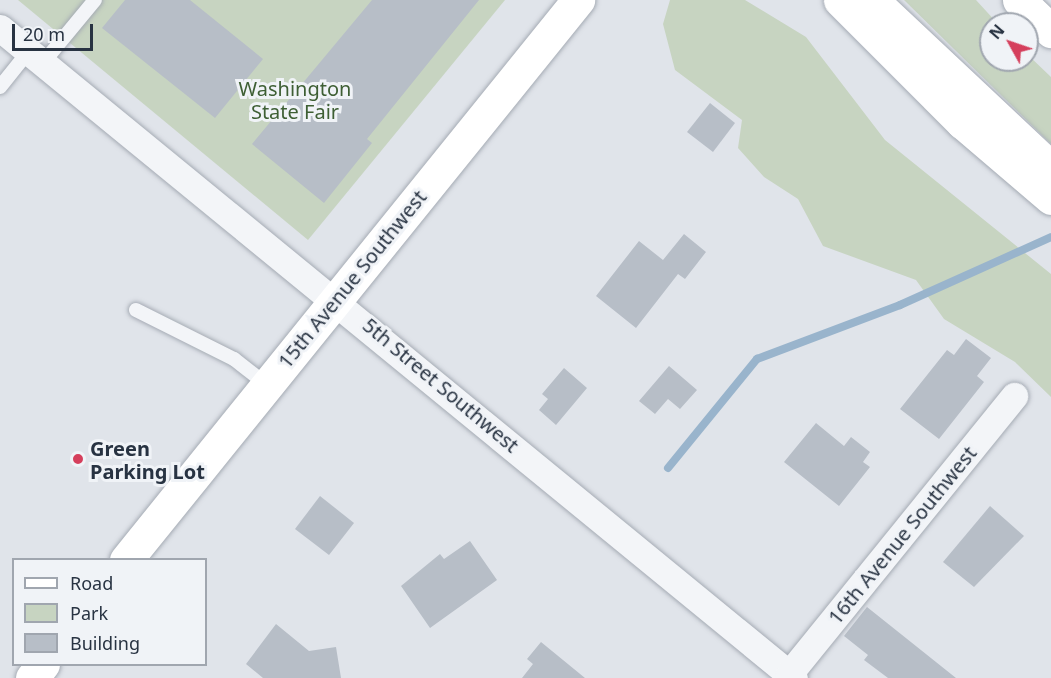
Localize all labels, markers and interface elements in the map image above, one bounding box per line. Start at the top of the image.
scale bar [15,12,96,50]
north arrow [979,12,1039,72]
text: N [984,20,1009,44]
text: 20 m [23,22,65,46]
park label: Washington State Fair [239,76,351,123]
street label: 15th Avenue Southwest [273,185,431,373]
street label: 5th Street Southwest [358,313,524,457]
place label: Green Parking Lot [90,436,205,483]
street label: 16th Avenue Southwest [823,441,981,629]
marker: Green Parking Lot [71,452,85,466]
legend [12,558,207,666]
text: Road [70,571,113,595]
text: Park [70,601,108,625]
text: Building [70,631,140,655]

